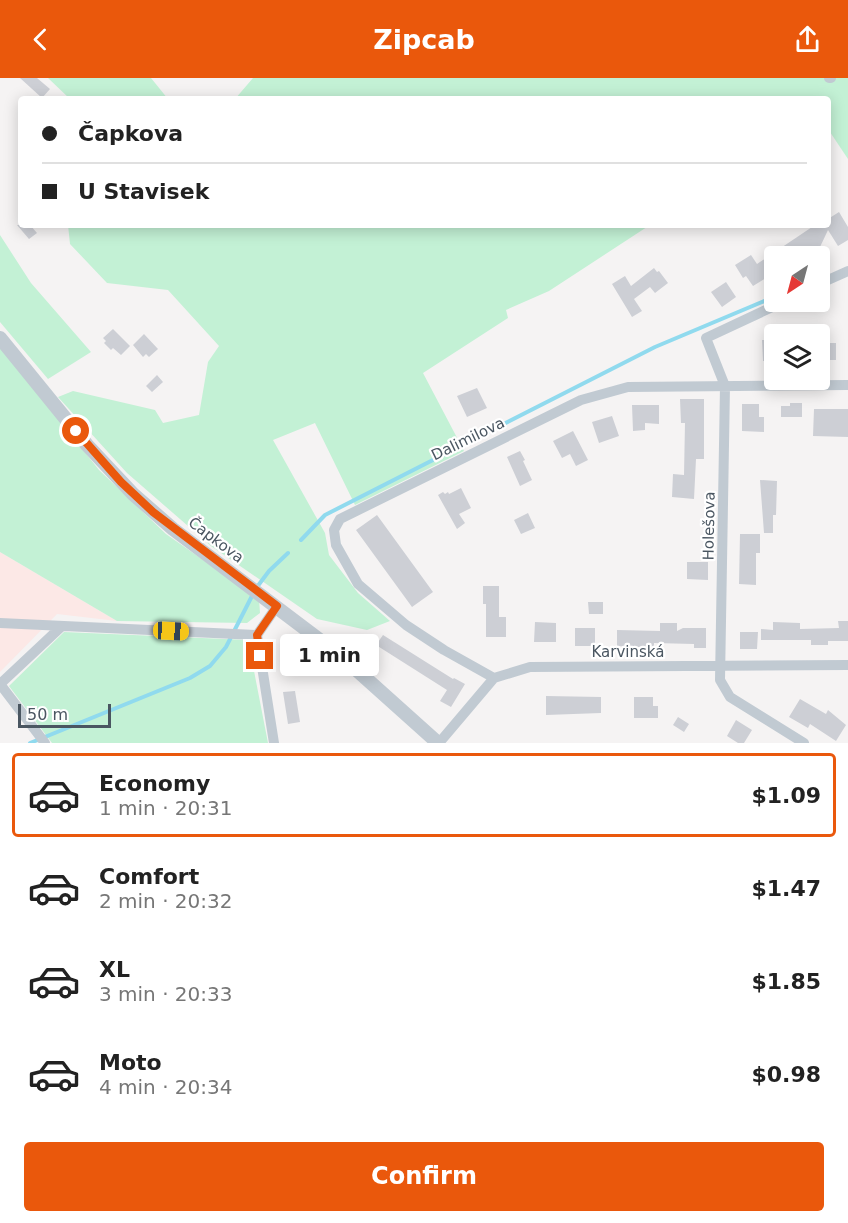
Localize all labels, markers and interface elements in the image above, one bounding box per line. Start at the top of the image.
icon: back [24,23,57,56]
icon: share [791,23,824,56]
text: Zipcab [373,24,475,55]
text: Čapkova [78,121,183,146]
text: U Stavisek [78,179,209,204]
north arrow [764,246,830,312]
map controls [764,246,830,390]
button: layers [764,324,830,390]
street label: Dalimilova [428,414,508,464]
route start [62,417,89,444]
street label: Holešova [699,491,719,561]
street label: Čapkova [185,513,248,567]
car [153,621,189,641]
callout: 1 min [281,635,380,677]
route end [246,642,273,669]
text: 1 min [298,643,361,667]
street label: Karvinská [592,643,664,661]
scale bar [18,701,111,728]
text: 50 m [27,705,68,724]
icon: car [27,768,81,822]
text: Economy [99,771,210,796]
text: $1.09 [751,783,821,808]
text: 1 min · 20:31 [99,796,233,820]
icon: car [27,861,81,915]
text: Comfort [99,864,199,889]
text: $1.47 [751,876,821,901]
text: 2 min · 20:32 [99,889,233,913]
icon: car [27,954,81,1008]
text: XL [99,957,130,982]
text: $1.85 [751,969,821,994]
text: 3 min · 20:33 [99,982,233,1006]
icon: car [27,1047,81,1101]
text: Moto [99,1050,162,1075]
text: $0.98 [751,1062,821,1087]
text: 4 min · 20:34 [99,1075,233,1099]
button: Confirm [24,1142,824,1211]

